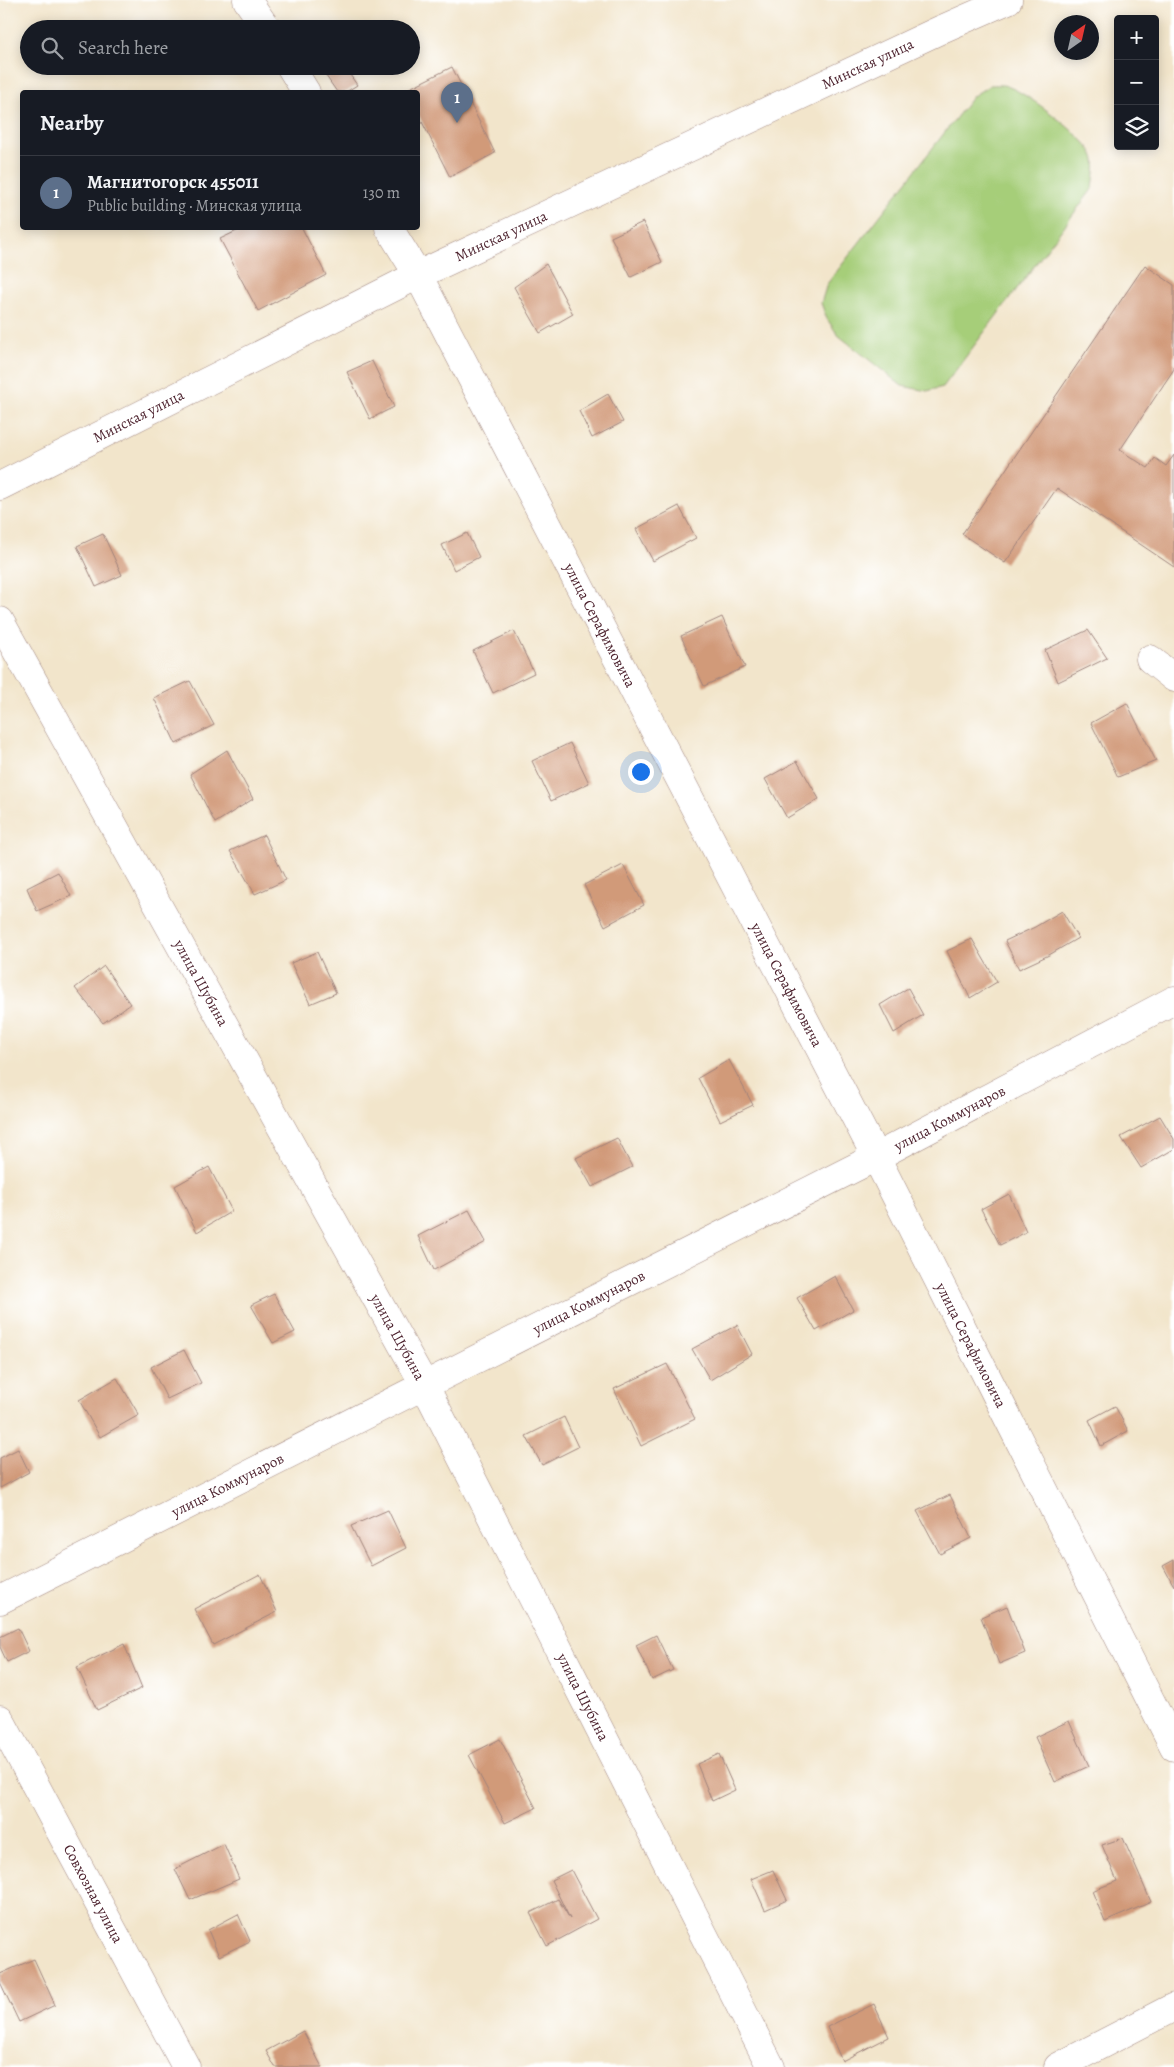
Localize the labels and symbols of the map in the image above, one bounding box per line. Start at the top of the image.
north arrow [1054,15,1099,60]
street label: Минская улица [818,34,917,94]
pin: 1 [441,82,473,123]
street label: Минская улица [452,206,550,266]
street label: Минская улица [89,385,187,448]
street label: улица Серафимовича [559,559,641,691]
your location [628,759,654,785]
street label: улица Серафимовича [746,918,827,1051]
street label: улица Шубина [169,935,233,1030]
street label: улица Коммунаров [890,1081,1009,1156]
street label: улица Коммунаров [529,1265,648,1339]
street label: улица Серафимовича [931,1278,1011,1411]
street label: улица Шубина [365,1289,430,1384]
street label: улица Коммунаров [167,1448,287,1522]
street label: улица Шубина [552,1649,614,1744]
street label: Совхозная улица [59,1841,128,1947]

